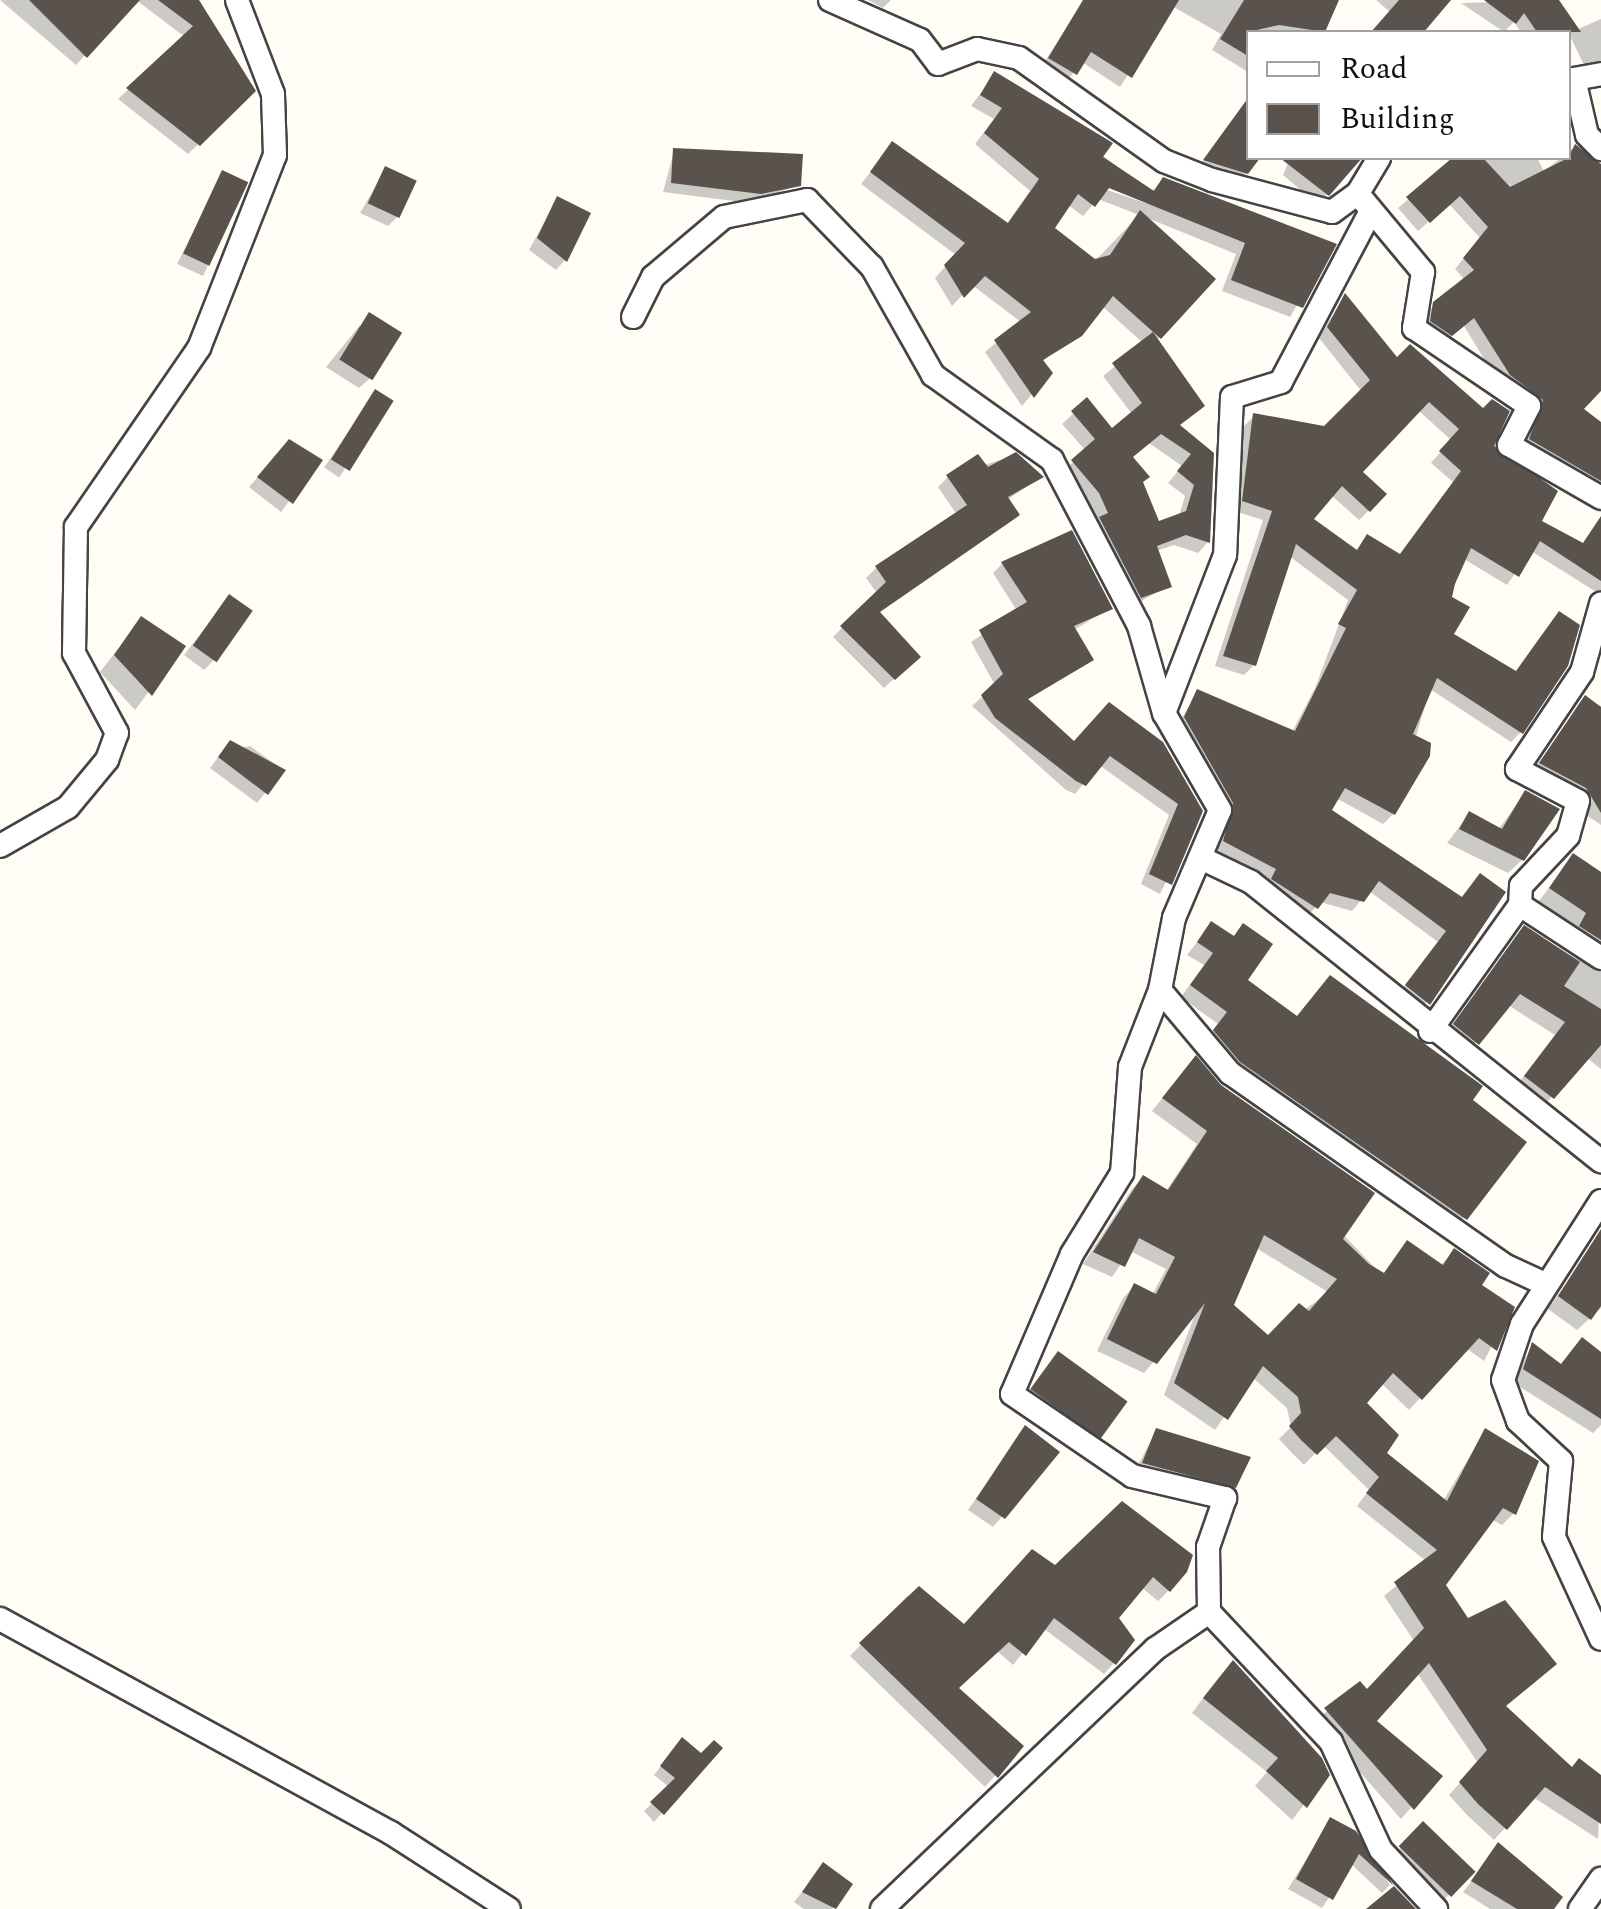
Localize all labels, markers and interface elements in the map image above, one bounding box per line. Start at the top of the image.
legend [1246,30,1571,160]
text: Road [1340,46,1408,92]
text: Building [1340,96,1455,142]

